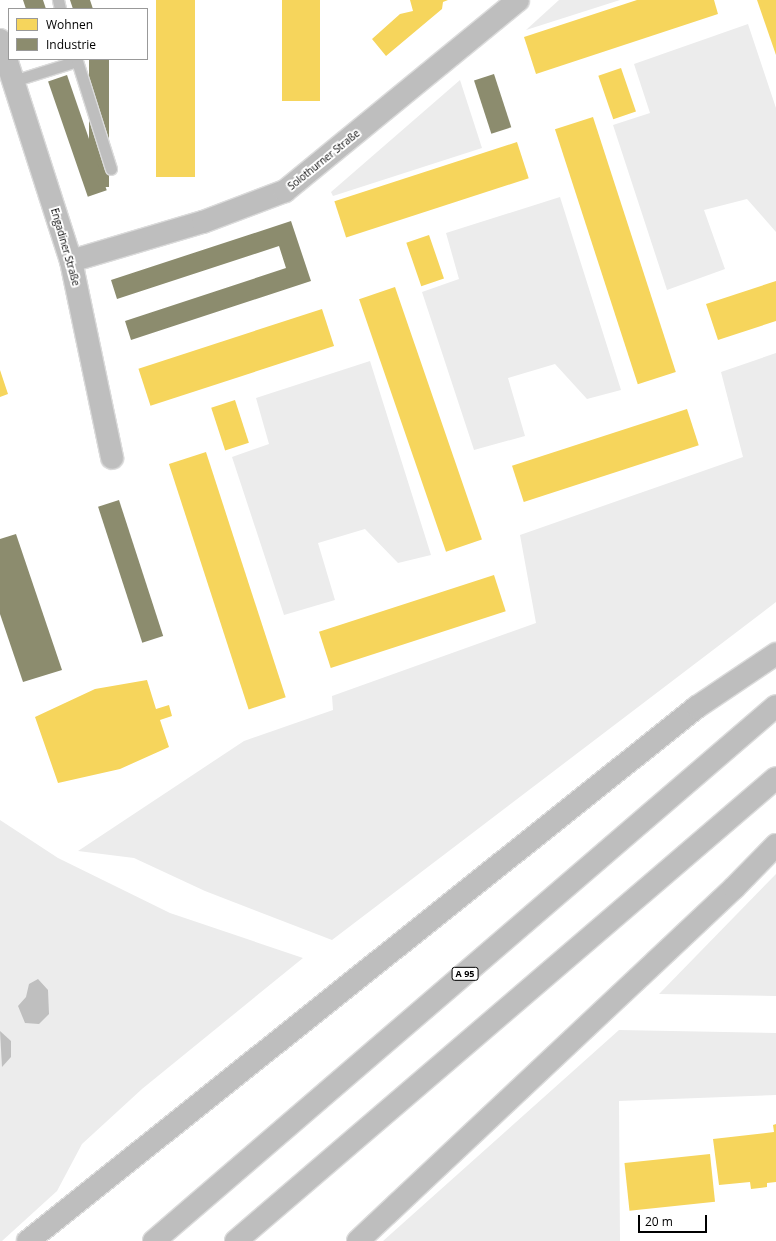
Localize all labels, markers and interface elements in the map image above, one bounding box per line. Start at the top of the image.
legend [8,8,148,60]
text: Wohnen [46,16,93,33]
text: Industrie [46,36,96,53]
street label: Solothurner Straße [286,127,362,193]
street label: Engadiner Straße [48,207,82,287]
road number: A 95 [451,967,479,981]
scale bar [640,1207,709,1233]
text: 20 m [645,1213,673,1230]

